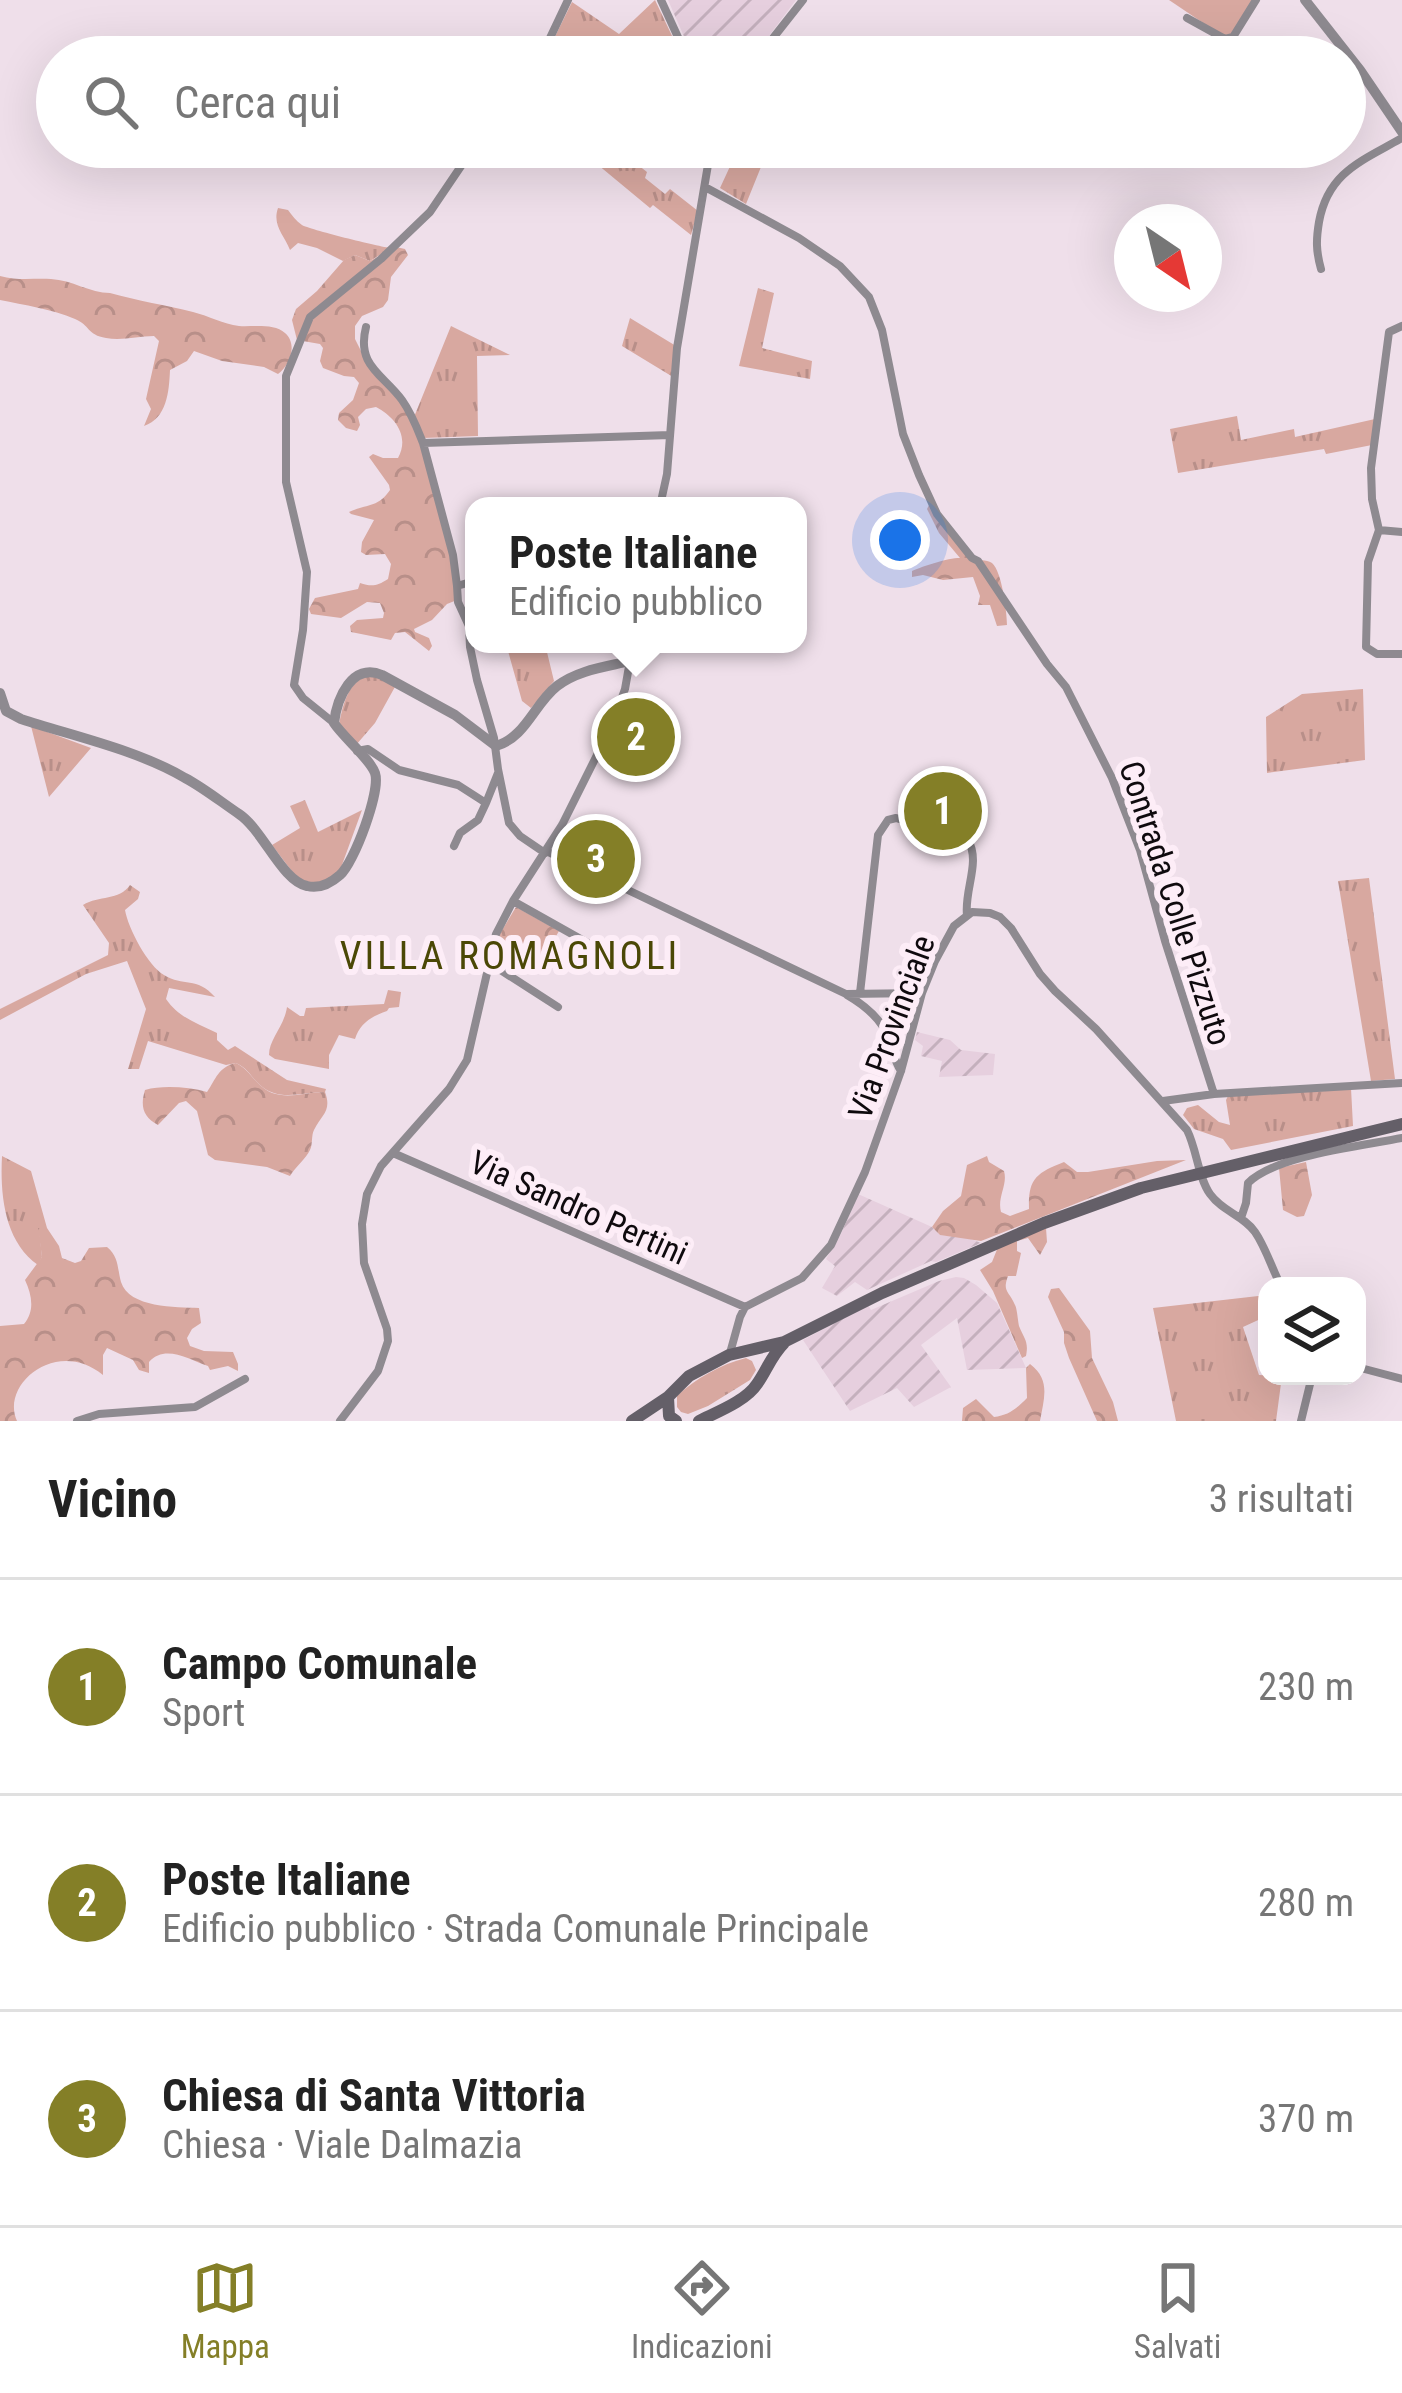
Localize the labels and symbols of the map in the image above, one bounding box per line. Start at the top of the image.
north arrow [1114,204,1222,312]
your location [870,510,930,570]
pin: 2 [597,692,675,782]
street label: Contrada Colle Pizzuto [1111,756,1240,1050]
pin: 1 [904,766,982,856]
pin: 3 [557,814,635,904]
street label: Via Provinciale [840,930,943,1125]
district label: VILLA ROMAGNOLI [340,933,680,979]
street label: Via Sandro Pertini [464,1142,694,1273]

